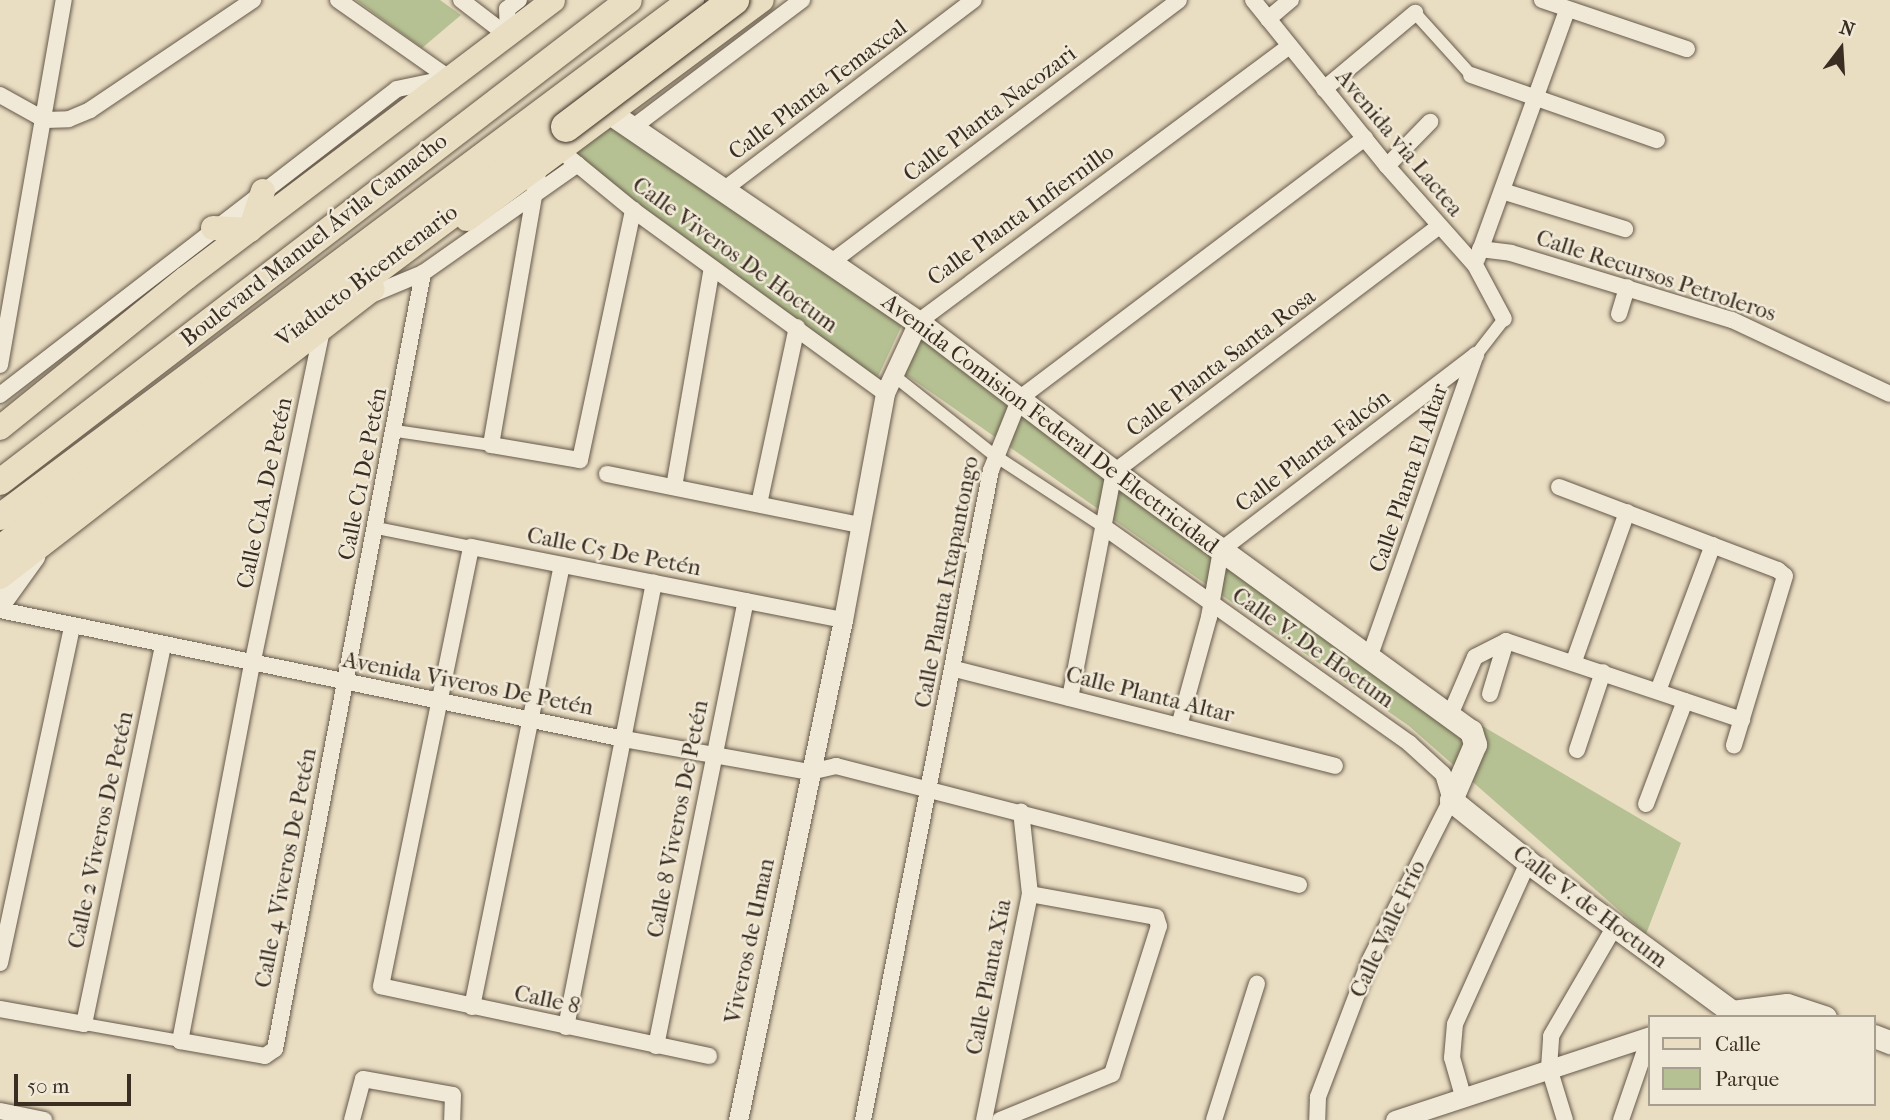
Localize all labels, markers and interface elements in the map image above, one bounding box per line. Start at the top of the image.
street label: Calle Planta Temaxcal [723,14,913,166]
north arrow [1806,14,1876,84]
text: N [1837,16,1857,42]
street label: Calle Planta Nacozari [898,40,1082,188]
street label: Avenida via Lactea [1329,64,1469,222]
street label: Boulevard Manuel Ávila Camacho [175,127,453,353]
street label: Calle Planta Infiernillo [922,138,1120,292]
street label: Calle Viveros De Hoctum [627,171,843,339]
street label: Viaducto Bicentenario [271,199,463,353]
street label: Calle Recursos Petroleros [1533,224,1779,328]
street label: Calle Planta Santa Rosa [1121,283,1321,443]
street label: Avenida Comision Federal De Electricidad [876,288,1224,560]
street label: Calle Planta El Altar [1364,380,1454,576]
street label: Calle Planta Falcón [1230,384,1396,518]
street label: Calle C1 De Petén [333,385,393,563]
street label: Calle C1A. De Petén [231,395,299,591]
street label: Calle Planta Ixtapantongo [909,454,985,710]
street label: Calle C5 De Petén [525,522,703,582]
street label: Calle V. De Hoctum [1227,582,1399,714]
street label: Avenida Viveros De Petén [340,646,596,722]
street label: Calle Planta Altar [1063,661,1237,729]
street label: Calle 8 Viveros De Petén [641,698,715,940]
street label: Calle 2 Viveros De Petén [62,709,140,951]
street label: Calle 4 Viveros De Petén [249,746,323,990]
street label: Calle V. de Hoctum [1507,840,1673,974]
street label: Viveros de Uman [719,856,781,1026]
street label: Calle Valle Frío [1344,856,1432,1002]
street label: Calle Planta Xia [960,897,1018,1057]
street label: Calle 8 [512,980,582,1020]
legend [1648,1015,1876,1106]
text: Calle [1715,1032,1761,1056]
scale bar [18,1060,135,1104]
text: Parque [1715,1067,1779,1091]
text: 50 m [27,1074,70,1098]

